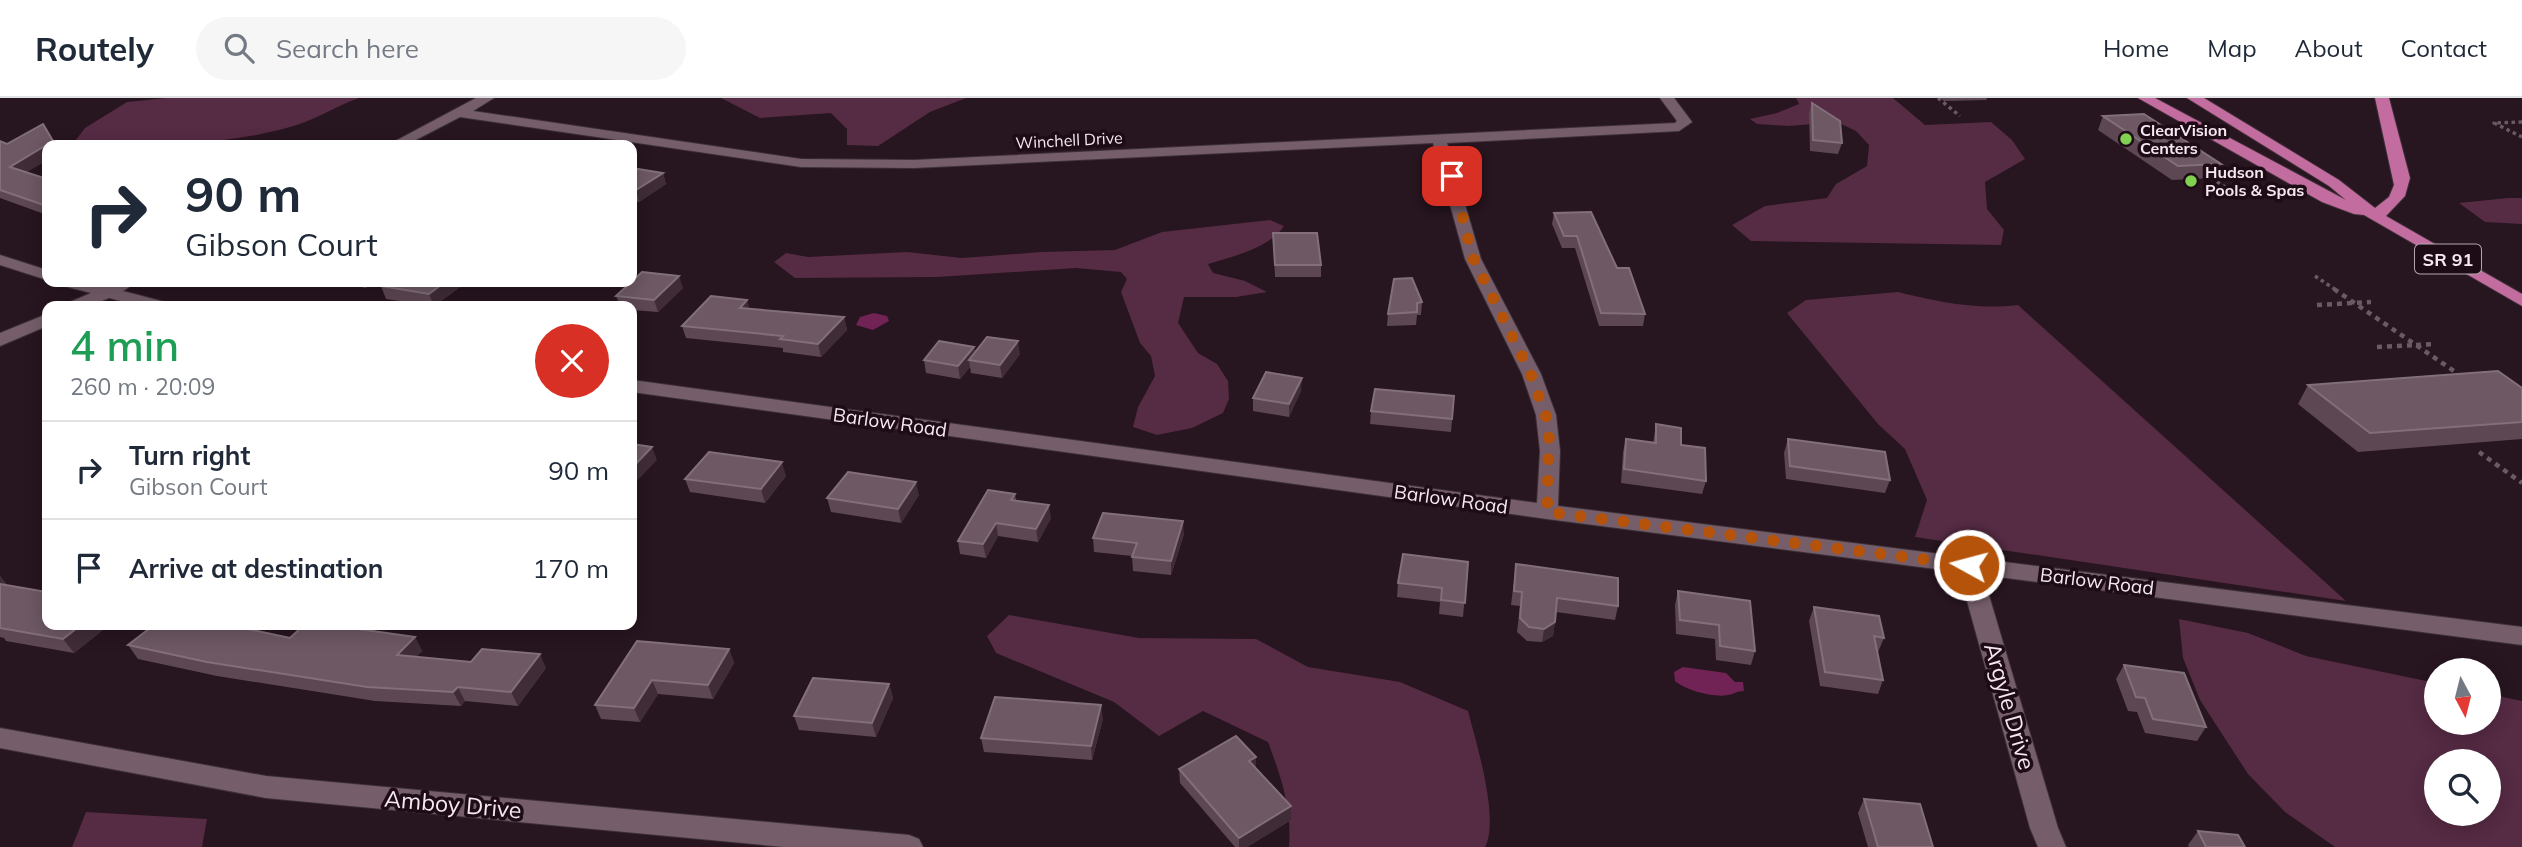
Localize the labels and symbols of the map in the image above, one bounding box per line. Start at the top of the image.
place label: ClearVision Centers [2140,120,2227,158]
street label: Winchell Drive [1015,127,1123,153]
marker: ClearVision Centers [2118,131,2134,147]
pin [1422,146,1482,206]
place label: Hudson Pools & Spas [2205,162,2304,200]
marker: Hudson Pools & Spas [2183,173,2199,189]
road number: SR 91 [2415,244,2481,274]
street label: Barlow Road [832,402,948,442]
street label: Barlow Road [1393,479,1509,519]
position arrow [1932,528,2006,602]
street label: Barlow Road [2039,562,2155,600]
street label: Argyle Drive [1978,639,2042,773]
north arrow [2424,658,2501,735]
street label: Amboy Drive [383,784,523,824]

